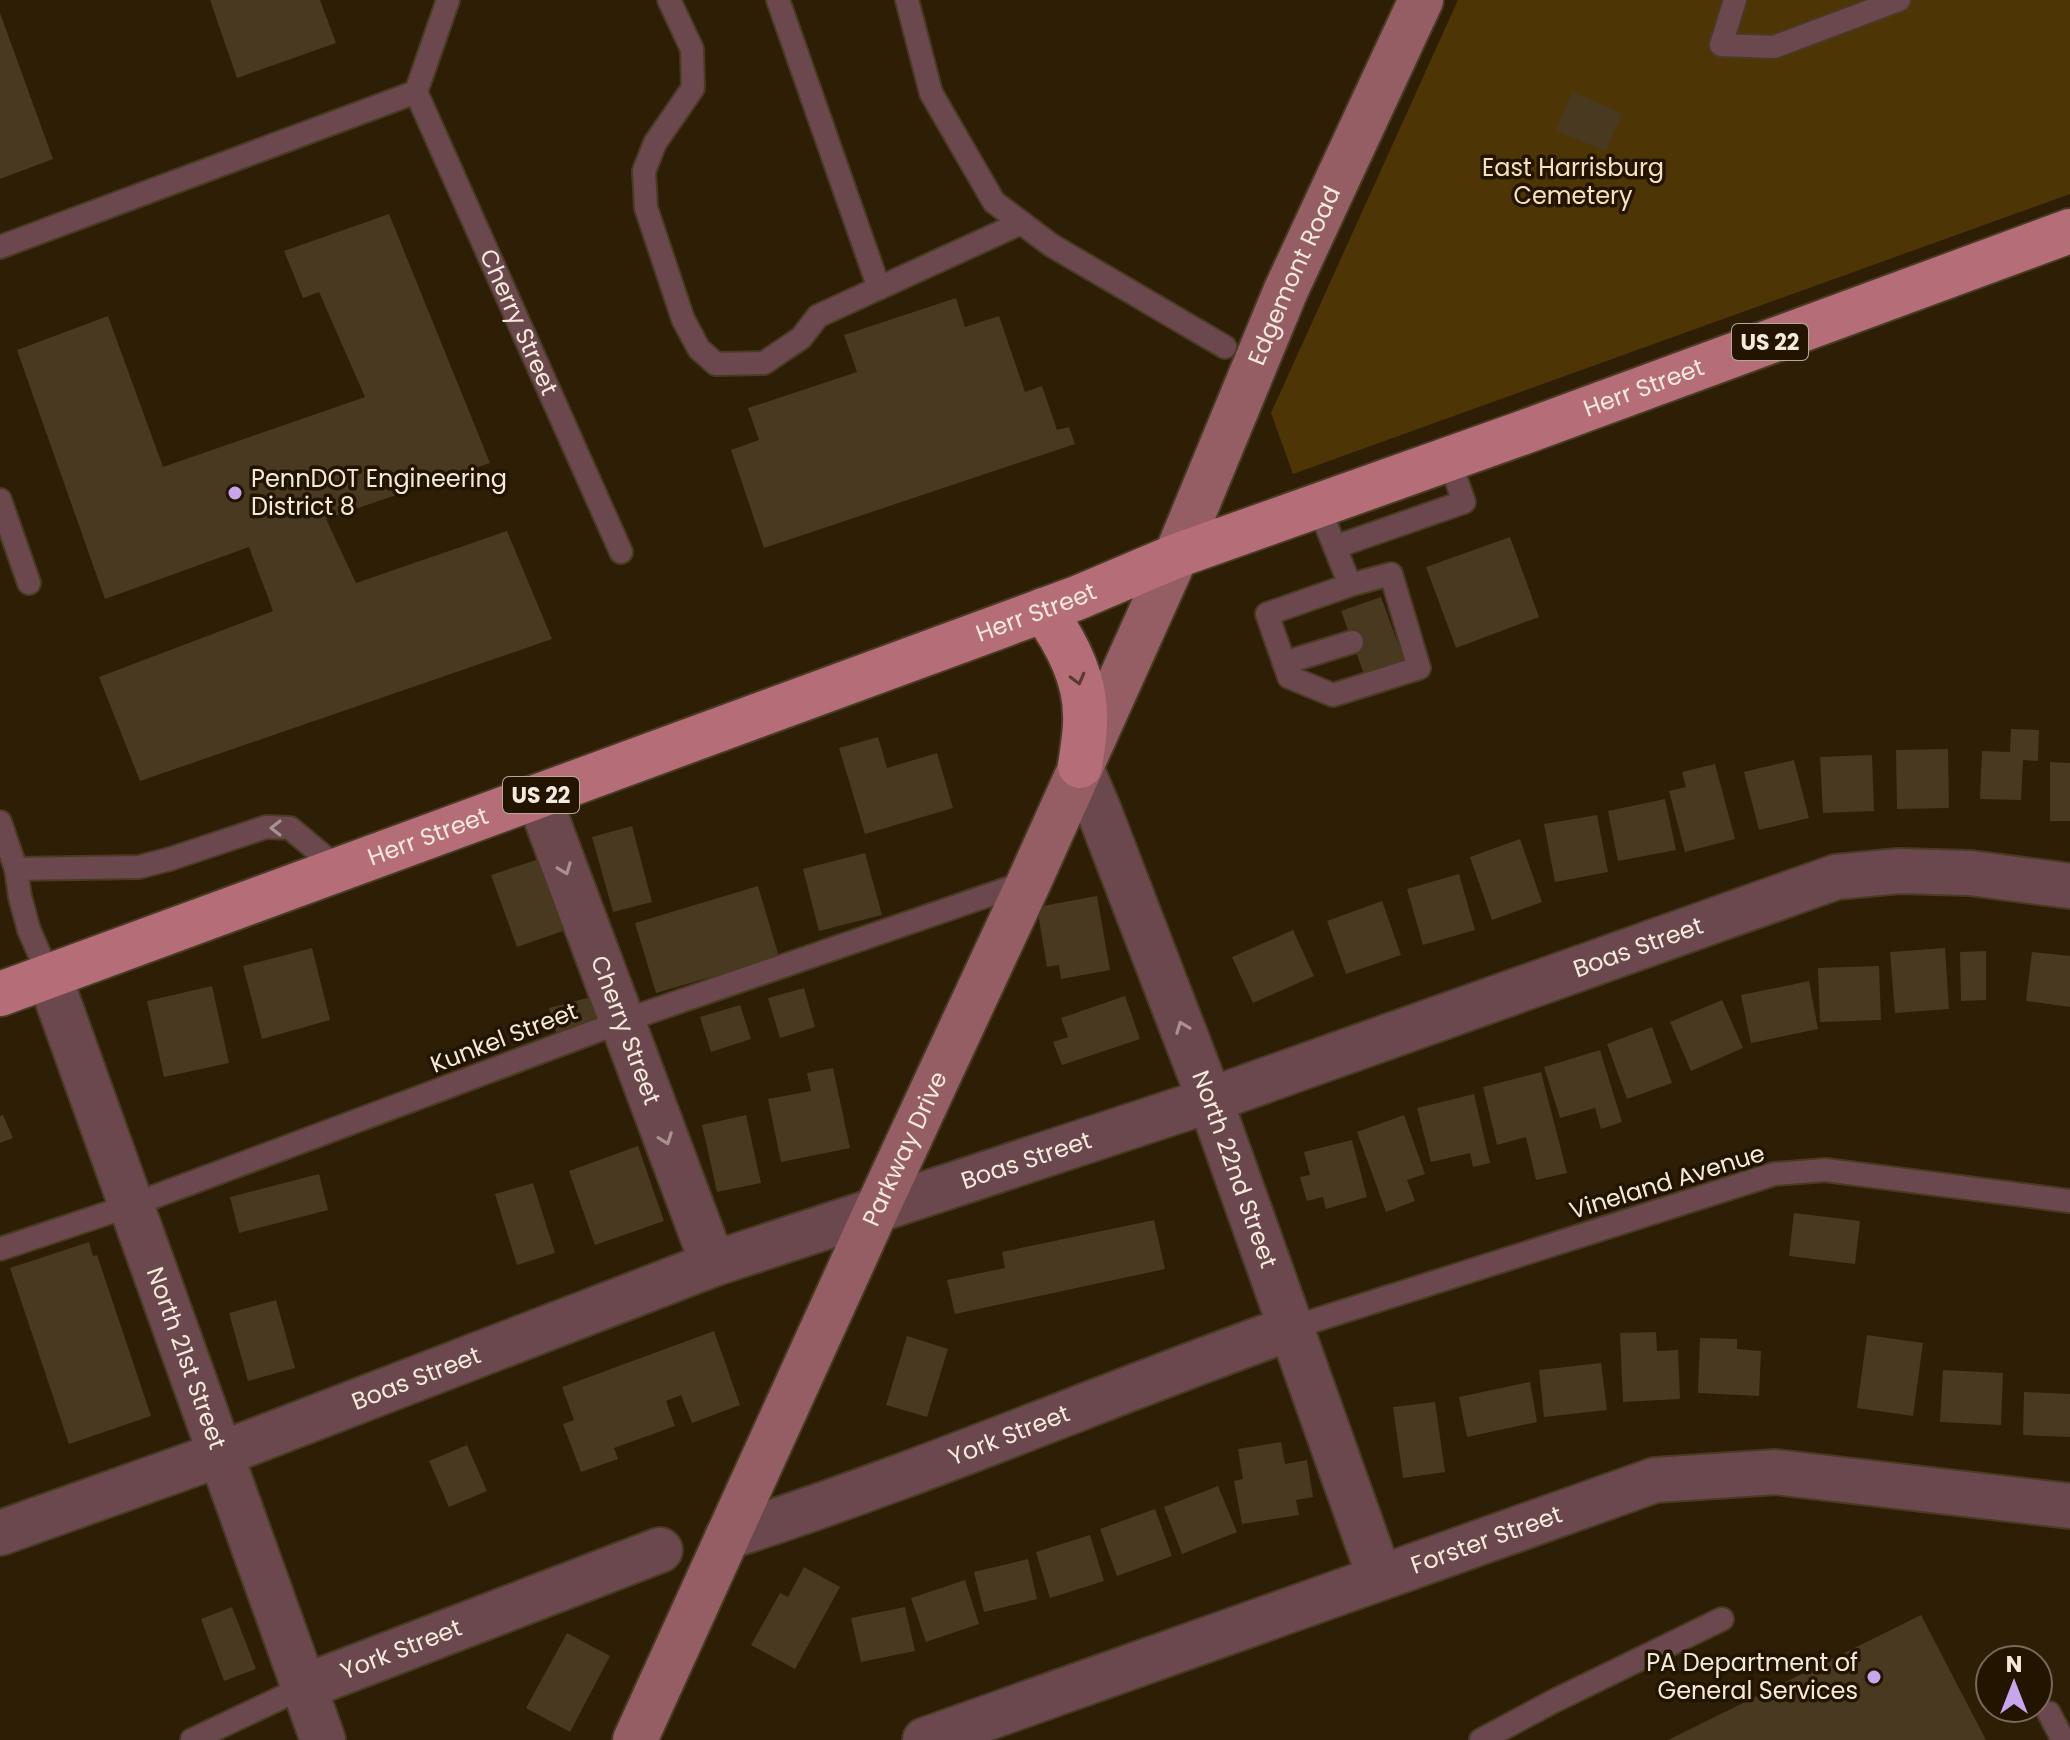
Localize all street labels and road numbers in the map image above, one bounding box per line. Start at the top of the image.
street label: Edgemont Road [1240,181,1348,370]
street label: Cherry Street [472,244,566,400]
road number: US 22 [1732,324,1808,360]
street label: Herr Street [1579,350,1708,425]
street label: Herr Street [971,575,1101,650]
road number: US 22 [503,777,579,813]
street label: Herr Street [363,799,493,873]
street label: Boas Street [1569,909,1707,985]
street label: Cherry Street [583,951,669,1109]
street label: Kunkel Street [426,994,582,1081]
street label: Parkway Drive [854,1066,955,1231]
street label: North 22nd Street [1184,1066,1285,1273]
street label: Boas Street [957,1123,1096,1197]
street label: Vineland Avenue [1565,1136,1769,1227]
street label: North 21st Street [139,1262,234,1454]
street label: Boas Street [347,1338,485,1418]
street label: York Street [944,1396,1074,1473]
street label: Forster Street [1406,1497,1566,1582]
street label: York Street [335,1611,466,1687]

